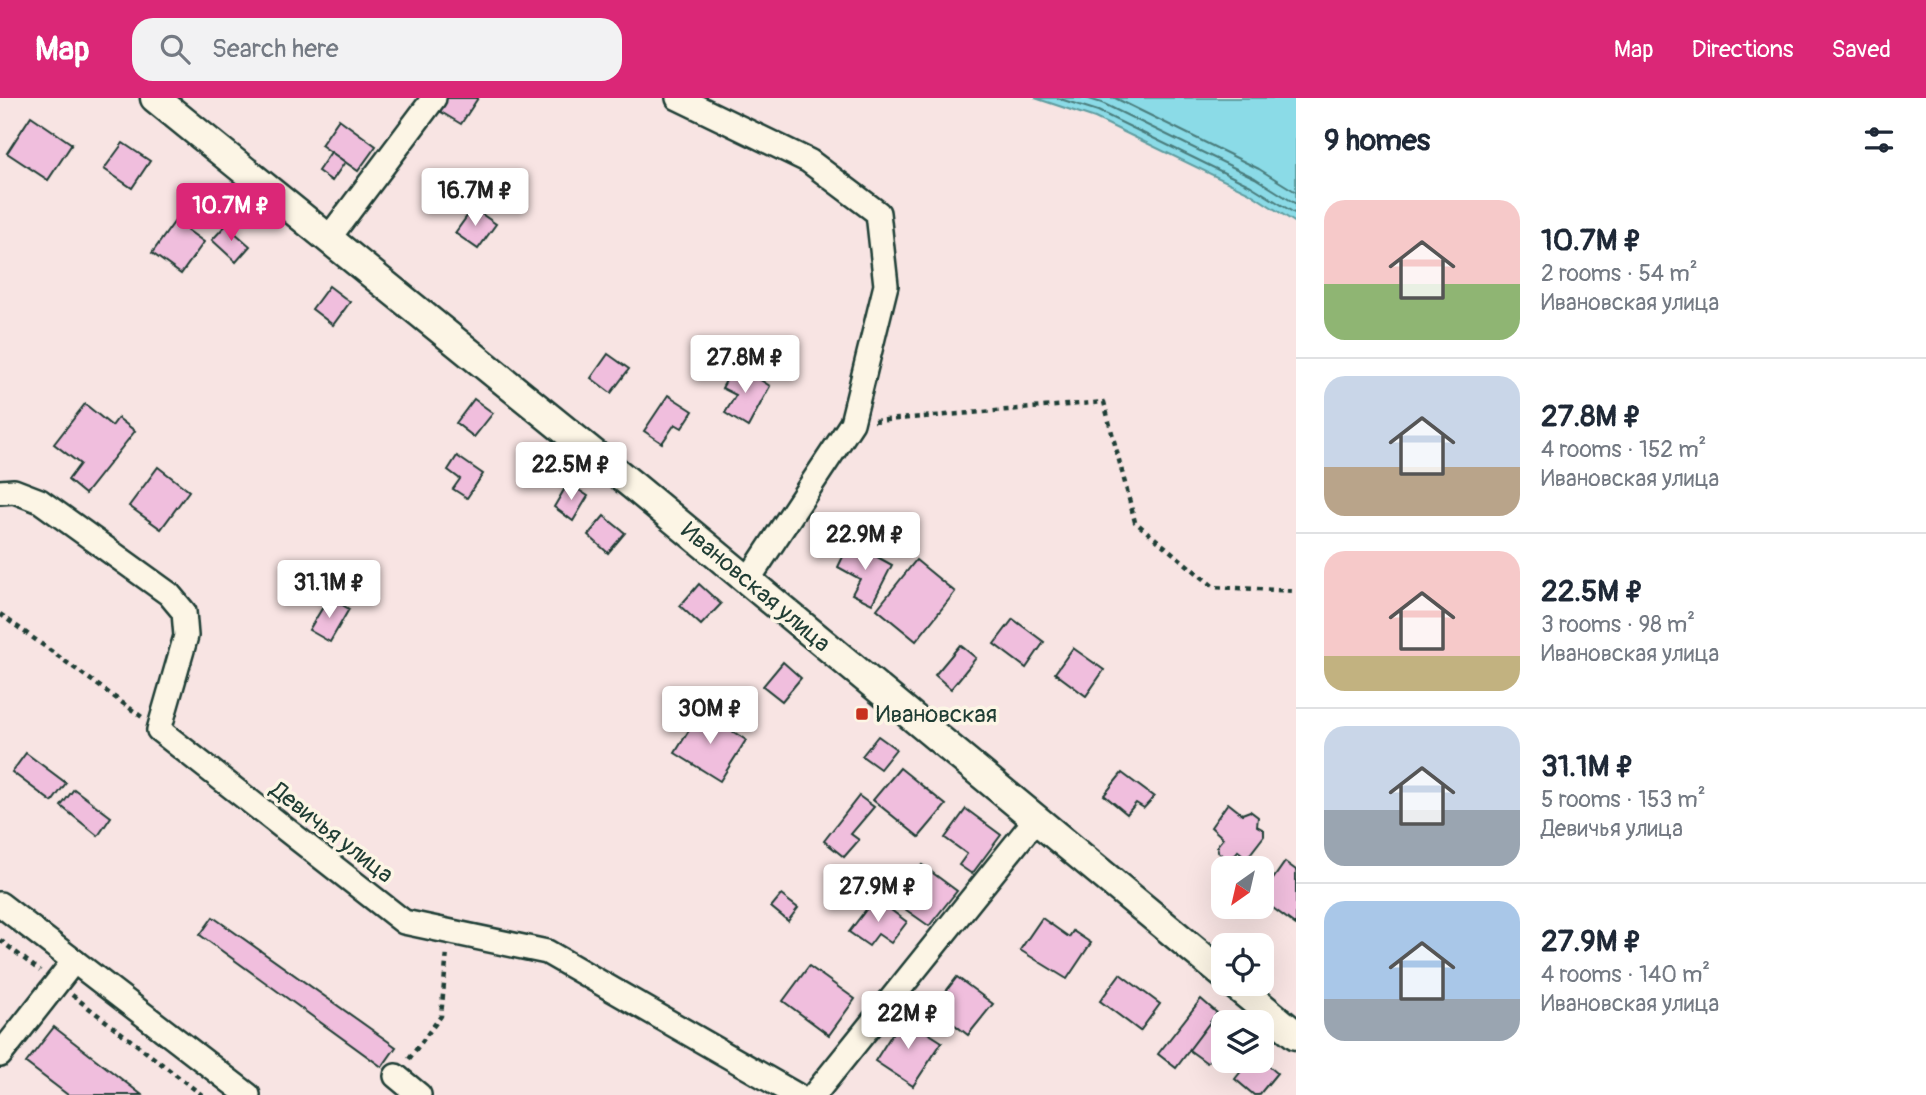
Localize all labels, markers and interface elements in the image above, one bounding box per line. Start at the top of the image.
search box [132,18,622,81]
text: Map [35,29,90,70]
icon: search [156,30,194,68]
text: Search here [212,33,339,65]
text: Map [1614,35,1654,64]
text: Directions [1692,35,1793,64]
text: Saved [1831,35,1891,64]
icon: filters [1860,121,1898,159]
text: 9 homes [1324,122,1430,159]
pin: 16.7M ₽ [410,169,540,228]
text: 16.7M ₽ [438,176,512,205]
pin: 10.7M ₽ [166,184,296,243]
text: 10.7M ₽ [192,191,270,220]
text: 10.7M ₽ [1541,222,1642,259]
icon: home [1380,228,1464,312]
text: 2 rooms · 54 m² [1541,259,1698,288]
text: Ивановская улица [1541,288,1719,317]
pin: 27.8M ₽ [680,336,810,395]
text: 27.8M ₽ [706,343,784,372]
text: 27.8M ₽ [1541,398,1641,435]
icon: home [1380,404,1464,488]
text: 4 rooms · 152 m² [1541,435,1707,464]
pin: 22.5M ₽ [506,442,636,502]
text: 22.5M ₽ [532,450,610,479]
text: Ивановская улица [1541,464,1719,493]
pin: 22.9M ₽ [800,512,930,572]
street label: Ивановская улица [675,516,836,658]
text: 22.9M ₽ [826,520,904,549]
pin: 31.1M ₽ [264,560,394,620]
text: 31.1M ₽ [293,568,365,597]
text: 22.5M ₽ [1541,573,1643,610]
icon: home [1380,579,1464,663]
text: 3 rooms · 98 m² [1541,610,1695,639]
text: Ивановская улица [1541,639,1719,668]
pin: 30M ₽ [661,686,759,746]
text: 30M ₽ [678,694,742,723]
place label: Ивановская [876,700,997,729]
marker: Ивановская [854,706,870,722]
text: 31.1M ₽ [1541,748,1634,785]
icon: home [1380,754,1464,838]
street label: Девичья улица [264,775,399,889]
text: 5 rooms · 153 m² [1541,785,1706,814]
text: Девичья улица [1541,814,1683,843]
north arrow [1211,856,1274,919]
map controls [1211,856,1274,1073]
pin: 27.9M ₽ [813,864,943,924]
text: 27.9M ₽ [839,872,917,901]
text: 27.9M ₽ [1541,923,1642,960]
icon: home [1380,929,1464,1013]
button: locate [1211,933,1274,996]
text: 4 rooms · 140 m² [1541,960,1710,989]
text: Ивановская улица [1541,989,1719,1018]
pin: 22M ₽ [859,992,957,1051]
text: 22M ₽ [877,999,939,1028]
button: layers [1211,1010,1274,1073]

